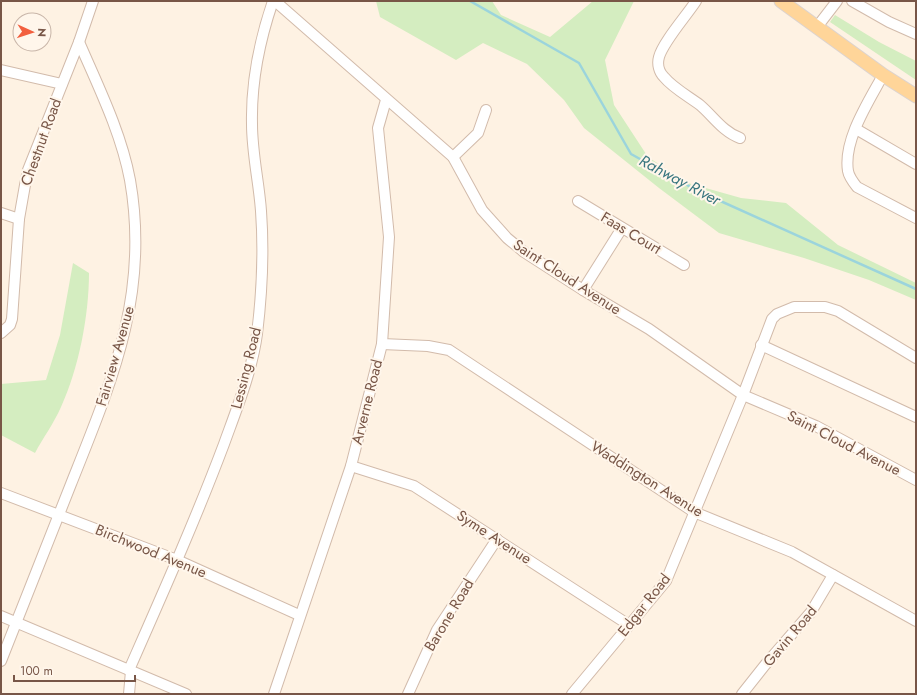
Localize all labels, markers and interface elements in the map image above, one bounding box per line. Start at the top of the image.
north arrow [12,12,52,52]
text: N [34,28,50,37]
street label: Chestnut Road [15,95,67,189]
water label: Rahway River [635,149,726,212]
street label: Faas Court [597,206,666,260]
street label: Saint Cloud Avenue [509,234,626,320]
street label: Fairview Avenue [90,303,140,409]
street label: Lessing Road [225,325,267,411]
street label: Arverne Road [346,357,388,447]
street label: Saint Cloud Avenue [783,405,905,481]
street label: Waddington Avenue [587,436,708,523]
street label: Syme Avenue [452,504,536,570]
street label: Birchwood Avenue [92,519,210,583]
street label: Edgar Road [612,569,676,641]
street label: Barone Road [419,575,479,655]
street label: Gavin Road [758,601,822,671]
scale bar [14,657,135,683]
text: 100 m [20,662,53,680]

